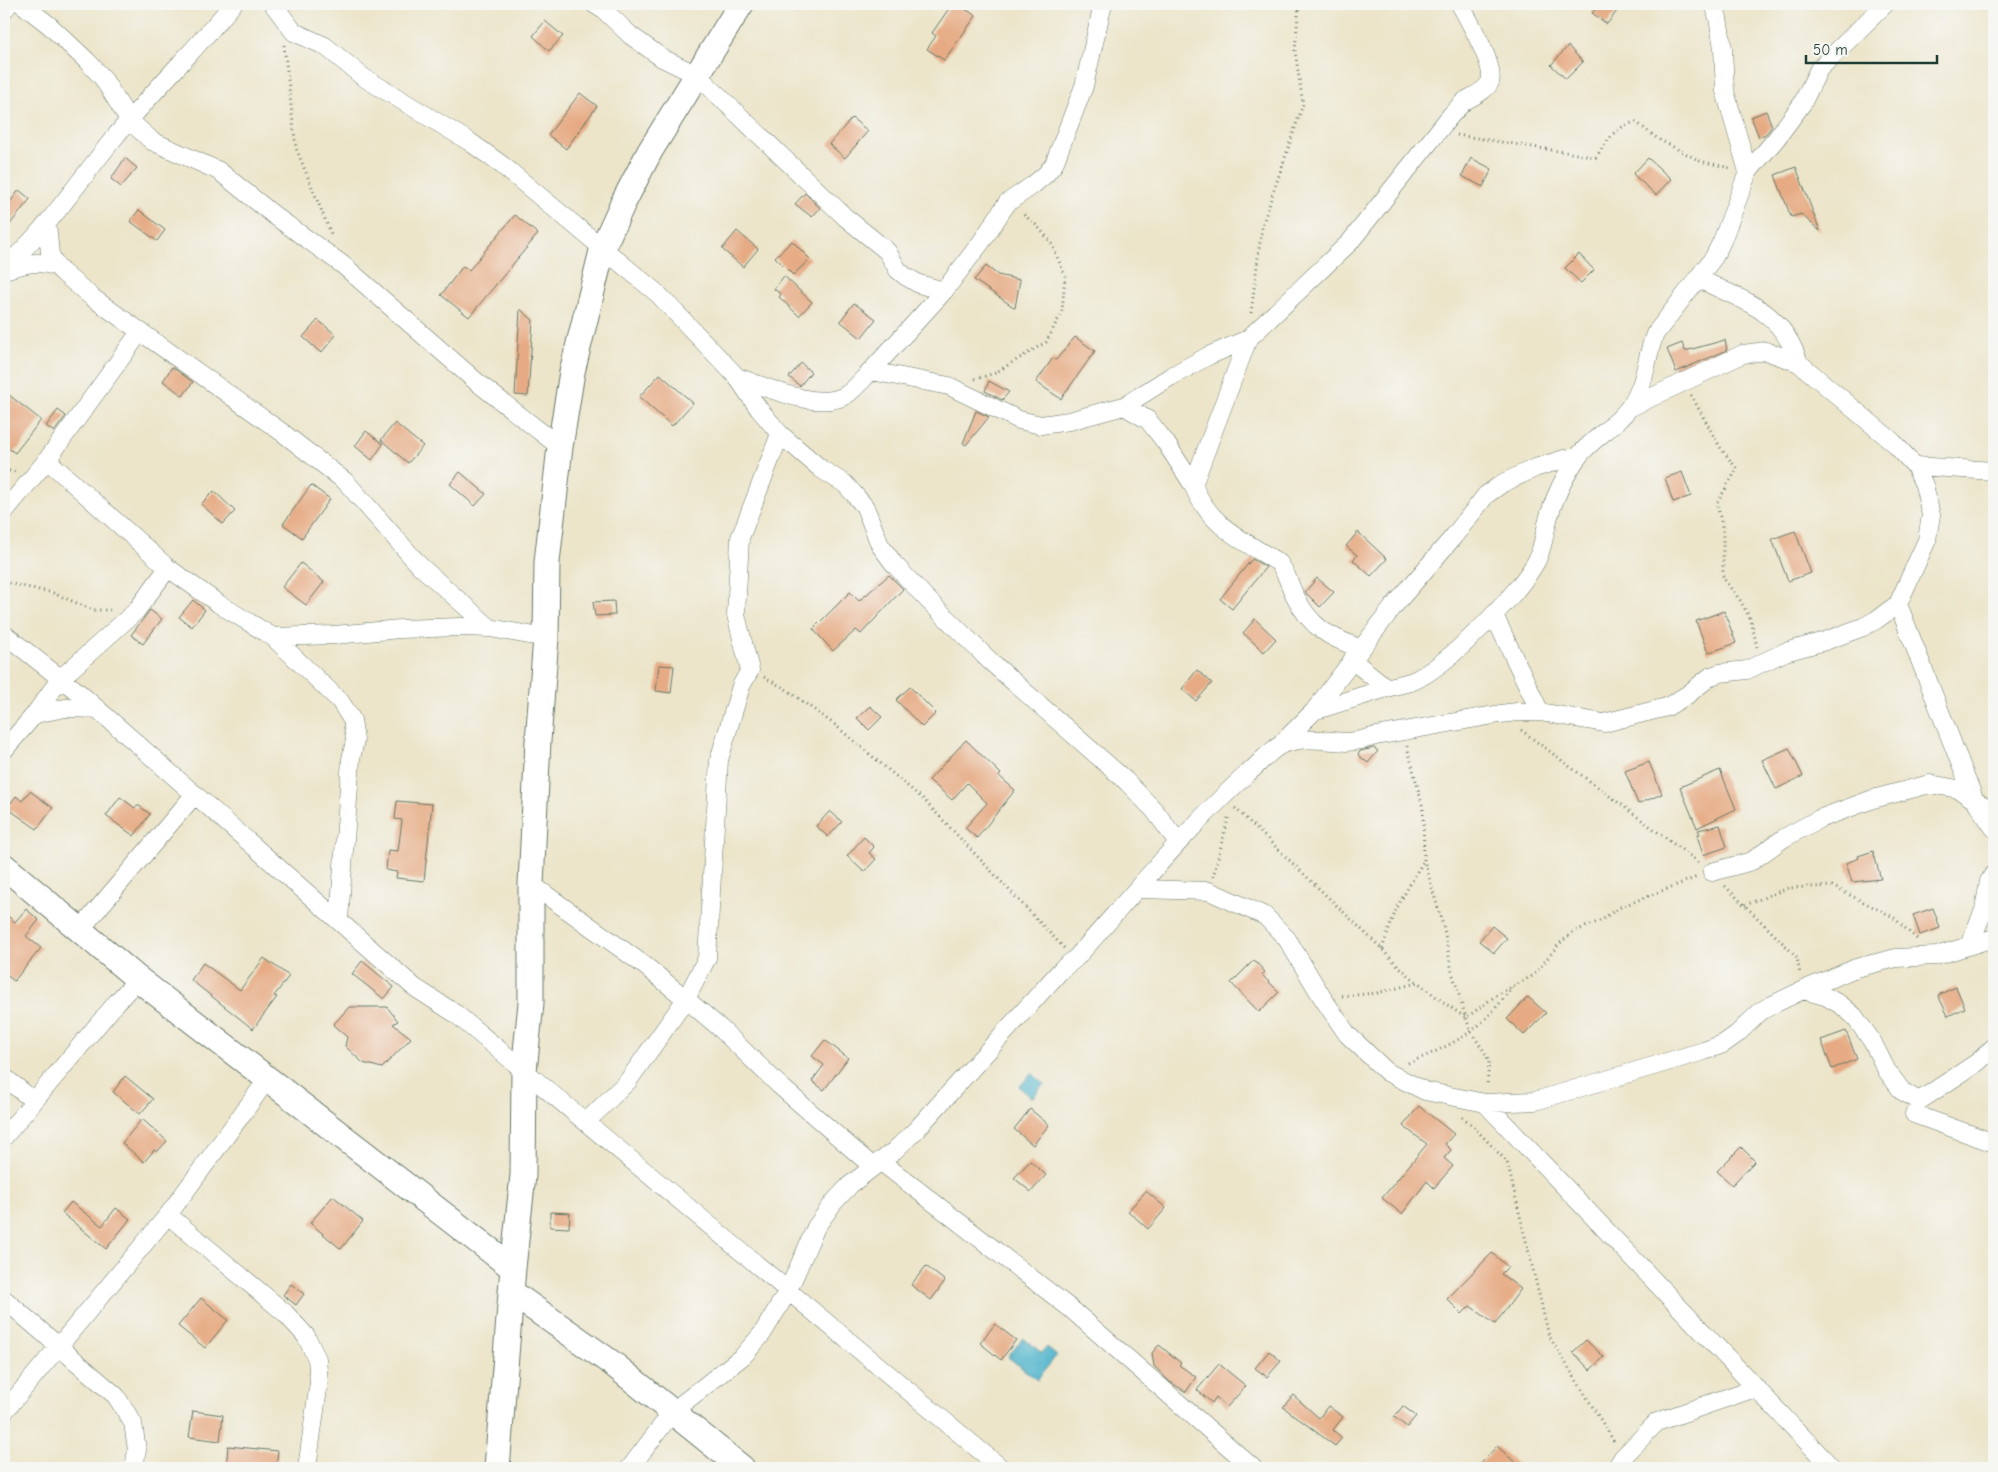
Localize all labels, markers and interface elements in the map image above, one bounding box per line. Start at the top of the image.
scale bar [1806,32,1937,64]
text: 50 m [1813,41,1848,59]

